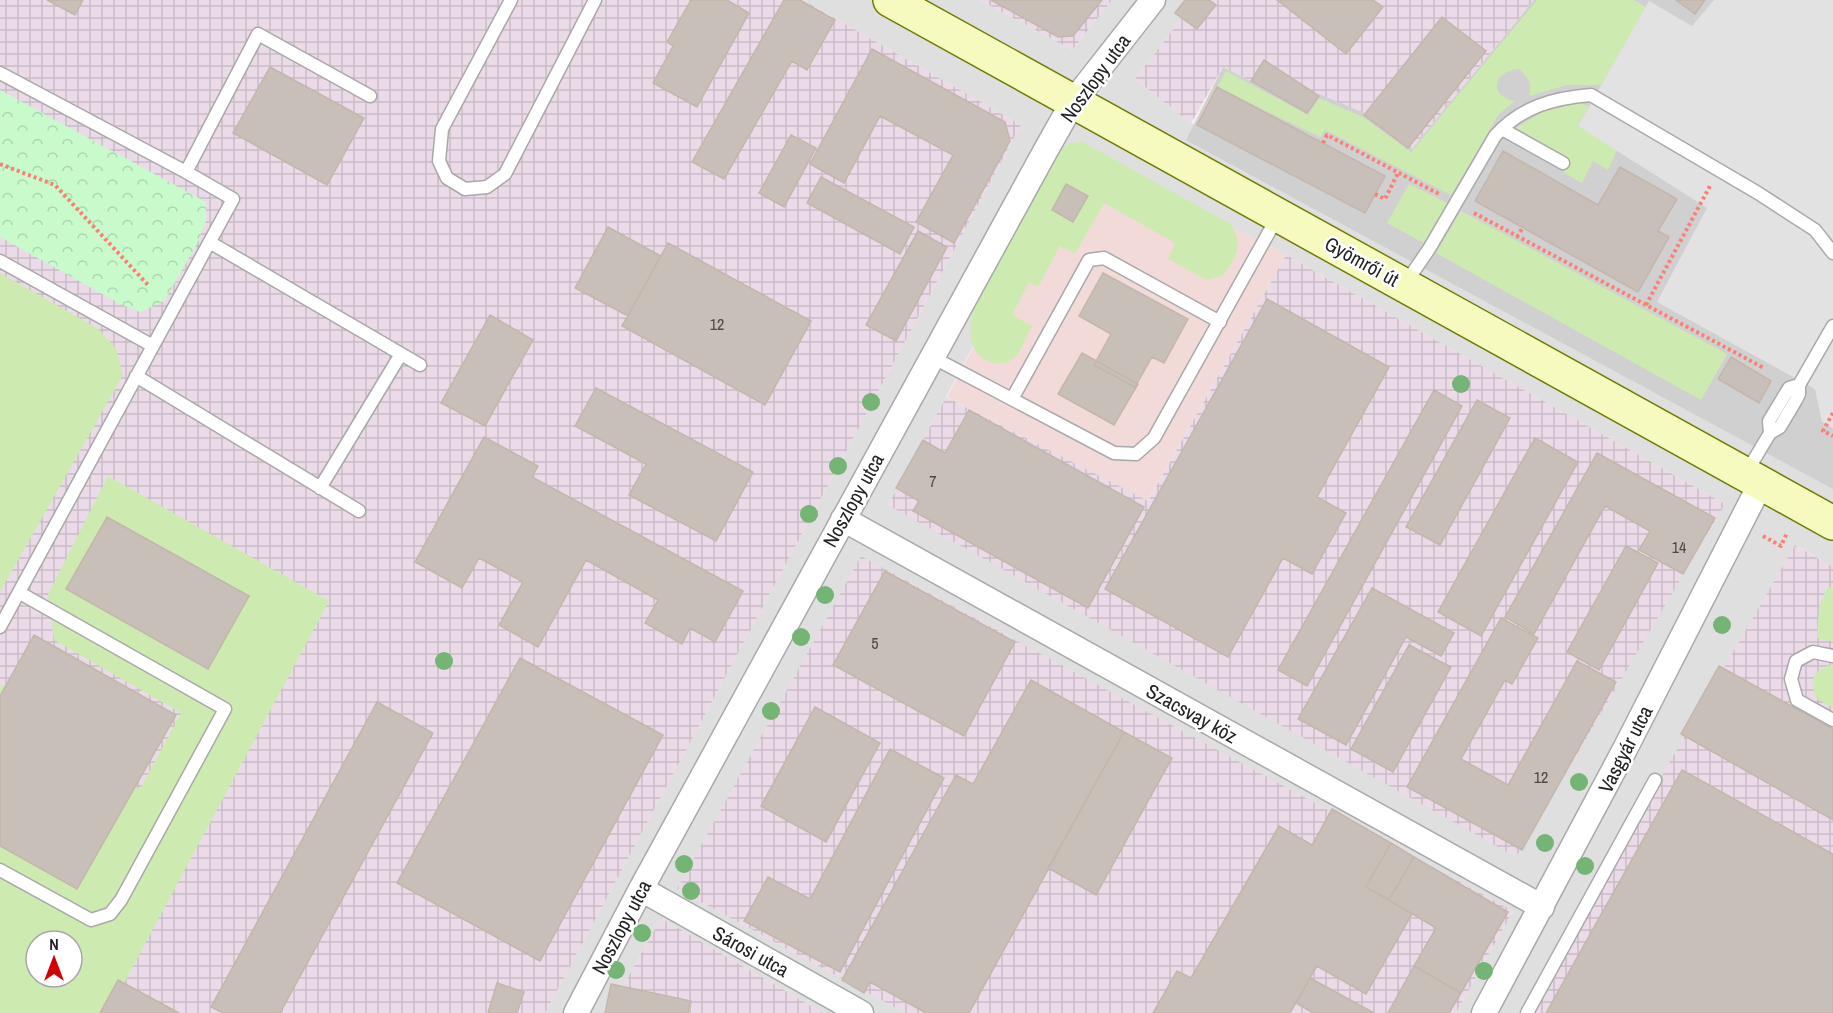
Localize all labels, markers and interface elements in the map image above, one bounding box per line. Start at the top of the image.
street label: Noszlopy utca [1054,28,1136,128]
street label: Gyömrői út [1320,230,1404,293]
house number: 12 [710,313,724,335]
street label: Noszlopy utca [816,448,890,552]
house number: 7 [929,470,937,492]
house number: 14 [1672,536,1686,558]
house number: 5 [871,632,879,654]
street label: Szacsvay köz [1142,677,1242,749]
street label: Vasgyár utca [1592,701,1658,797]
house number: 12 [1534,766,1548,788]
street label: Noszlopy utca [585,875,657,979]
street label: Sárosi utca [708,919,794,983]
north arrow [24,929,84,989]
text: N [49,933,59,955]

